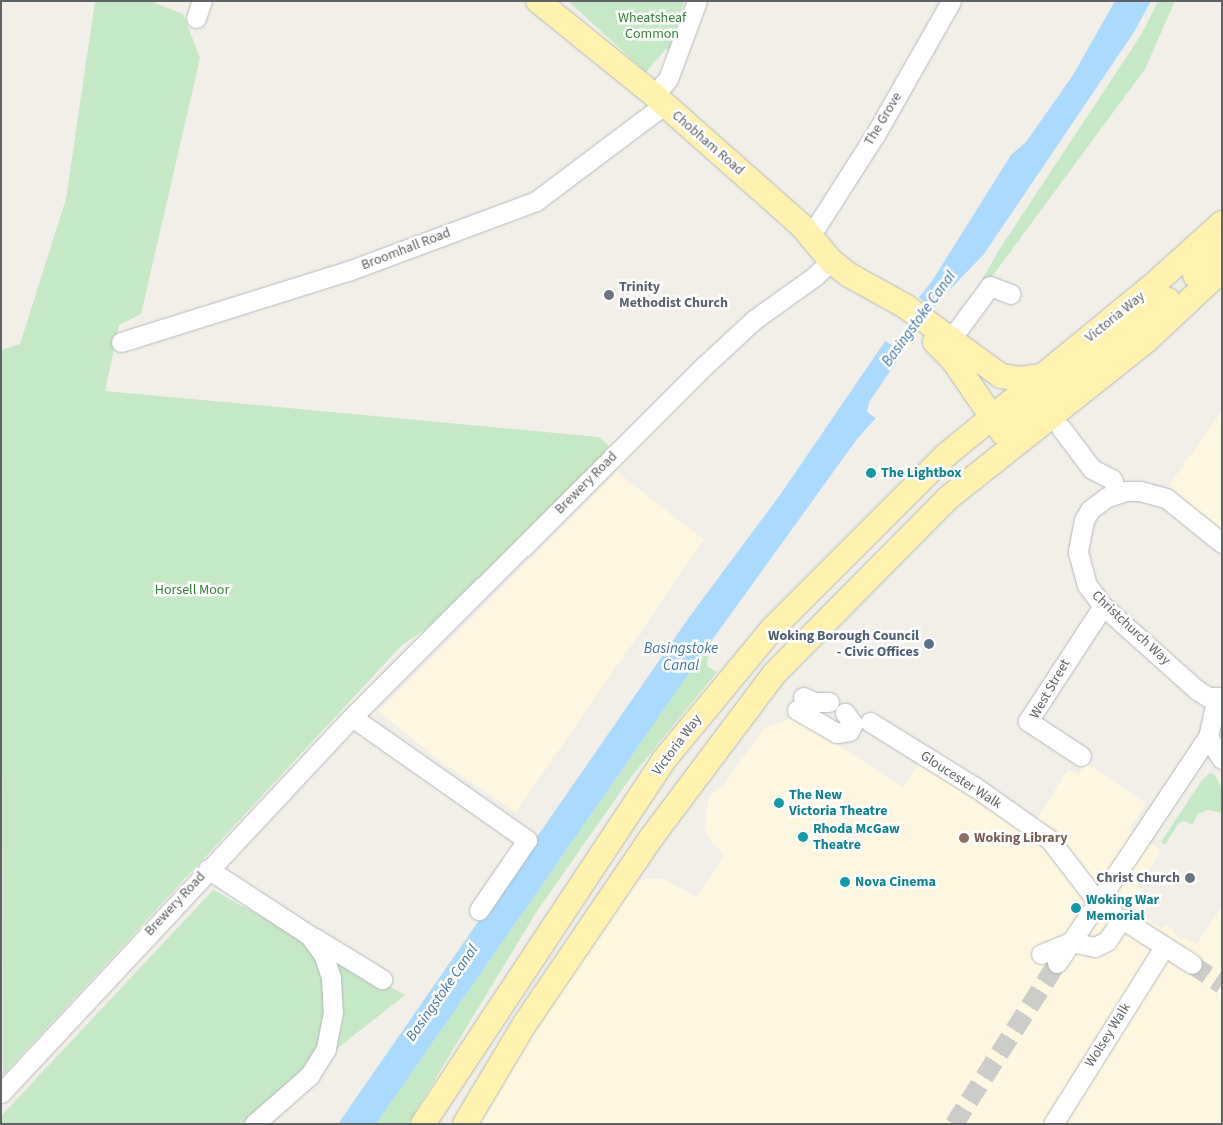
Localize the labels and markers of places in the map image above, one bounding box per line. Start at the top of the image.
place label: Trinity Methodist Church [619,279,728,312]
marker: Trinity Methodist Church [603,289,615,301]
place label: The Lightbox [881,465,961,481]
marker: The Lightbox [865,467,877,479]
place label: Woking Borough Council - Civic Offices [768,628,919,660]
marker: Woking Borough Council - Civic Offices [923,638,935,650]
place label: The New Victoria Theatre [789,787,888,820]
marker: The New Victoria Theatre [773,797,785,809]
place label: Rhoda McGaw Theatre [813,821,900,854]
place label: Woking Library [974,830,1068,846]
marker: Rhoda McGaw Theatre [797,831,809,843]
marker: Woking Library [958,832,970,844]
place label: Christ Church [1096,870,1180,886]
marker: Christ Church [1184,872,1196,884]
place label: Nova Cinema [855,874,936,890]
marker: Nova Cinema [839,876,851,888]
place label: Woking War Memorial [1086,892,1159,924]
marker: Woking War Memorial [1070,902,1082,914]

